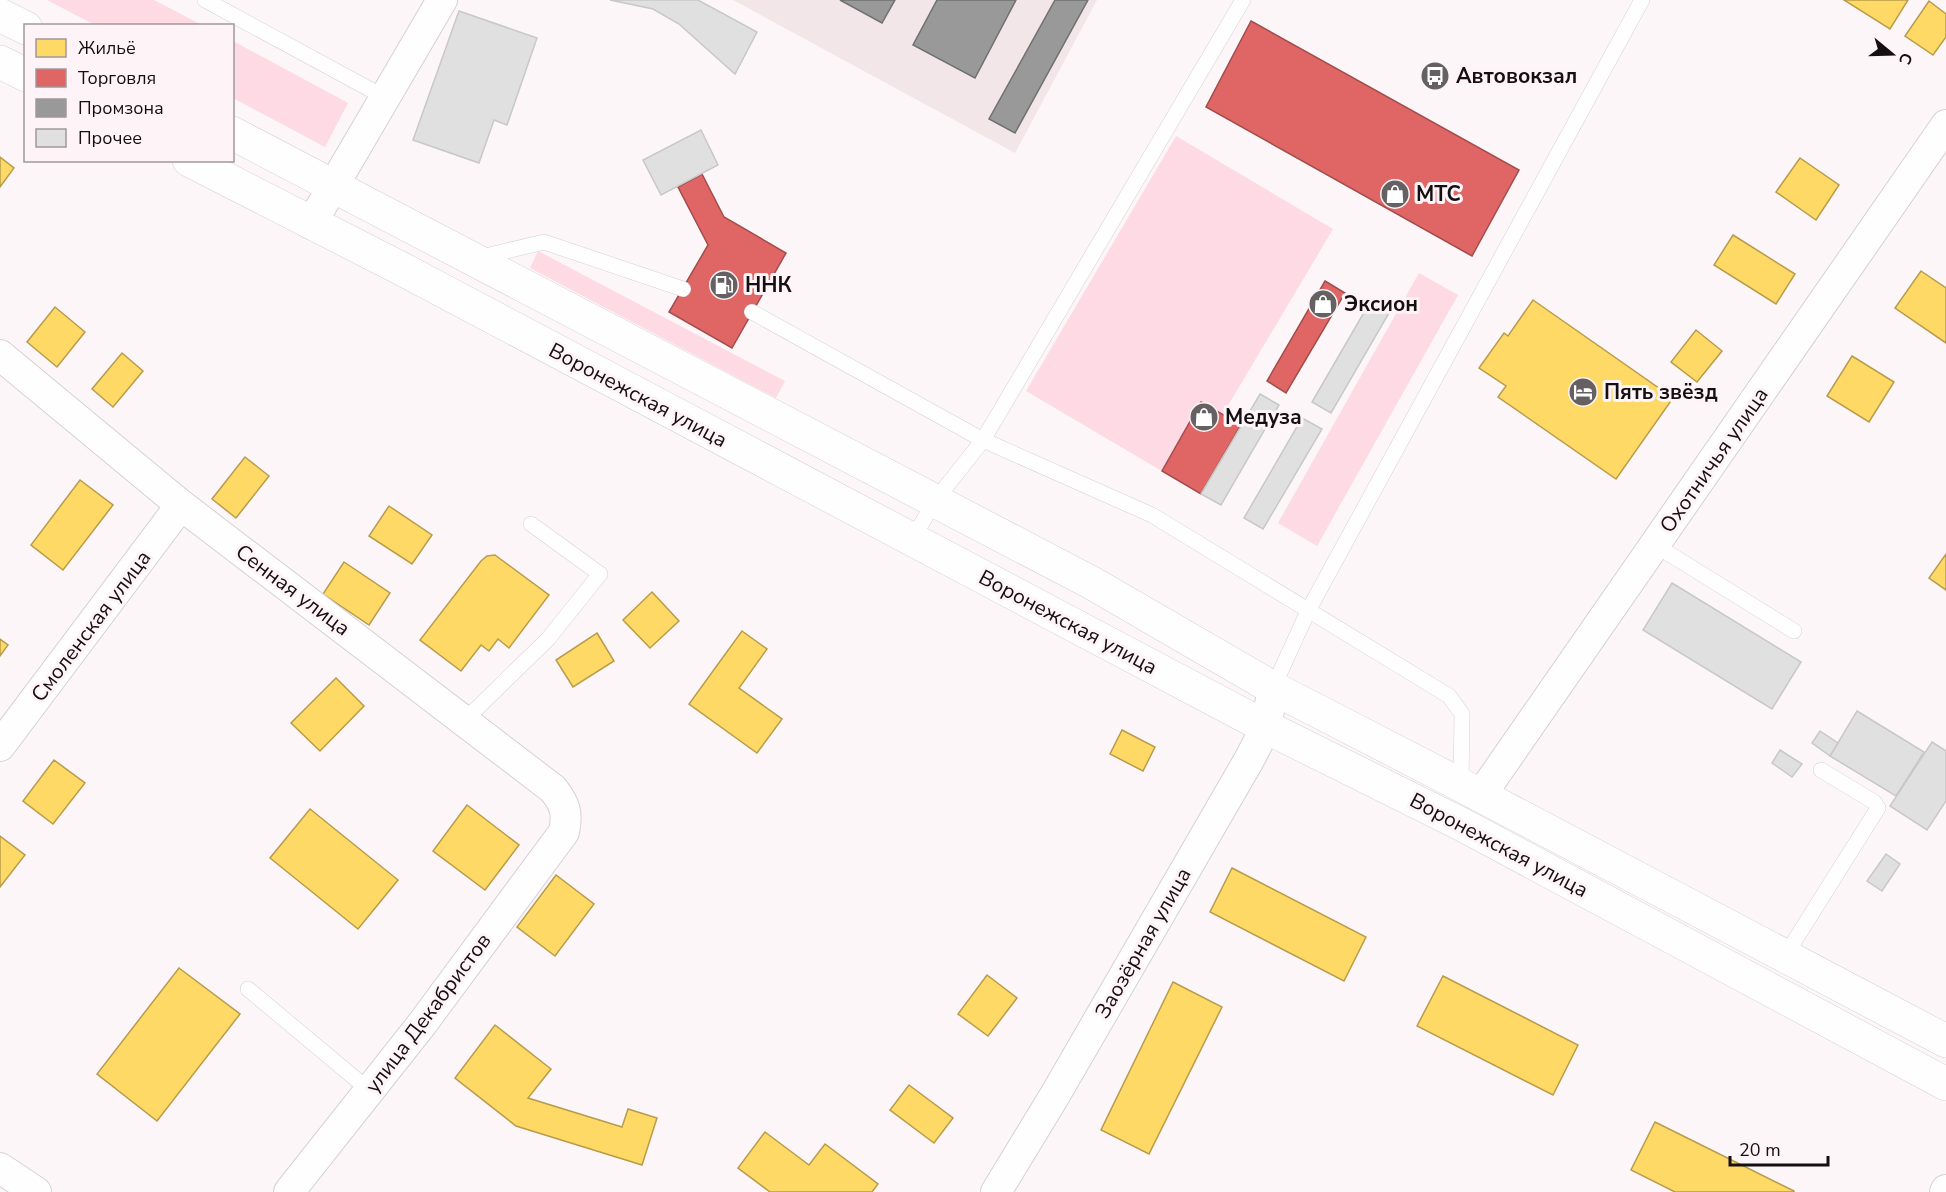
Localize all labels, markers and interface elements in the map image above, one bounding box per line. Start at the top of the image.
legend [24,24,234,162]
north arrow [1862,24,1922,84]
text: Жильё [78,36,136,60]
text: С [1893,50,1917,67]
bus stop icon: Автовокзал [1419,60,1451,92]
place label: Автовокзал [1456,62,1577,90]
text: Торговля [78,66,156,90]
text: Промзона [78,96,164,120]
text: Прочее [78,126,142,150]
shop icon: МТС [1379,178,1411,210]
place label: МТС [1416,180,1461,208]
fuel station icon: ННК [708,269,740,301]
place label: ННК [745,271,792,299]
shop icon: Эксион [1307,288,1339,320]
place label: Эксион [1344,290,1418,318]
street label: Воронежская улица [544,336,732,454]
hotel icon: Пять звёзд [1567,376,1599,408]
place label: Пять звёзд [1604,378,1718,406]
street label: Охотничья улица [1653,382,1775,538]
shop icon: Медуза [1188,401,1220,433]
place label: Медуза [1225,403,1302,431]
street label: Сенная улица [230,538,356,642]
street label: Смоленская улица [25,544,157,708]
street label: Воронежская улица [974,563,1162,681]
street label: Воронежская улица [1405,786,1593,904]
street label: Заозёрная улица [1088,862,1198,1024]
street label: улица Декабристов [359,927,497,1099]
scale bar [1730,1129,1828,1167]
text: 20 m [1739,1138,1781,1162]

